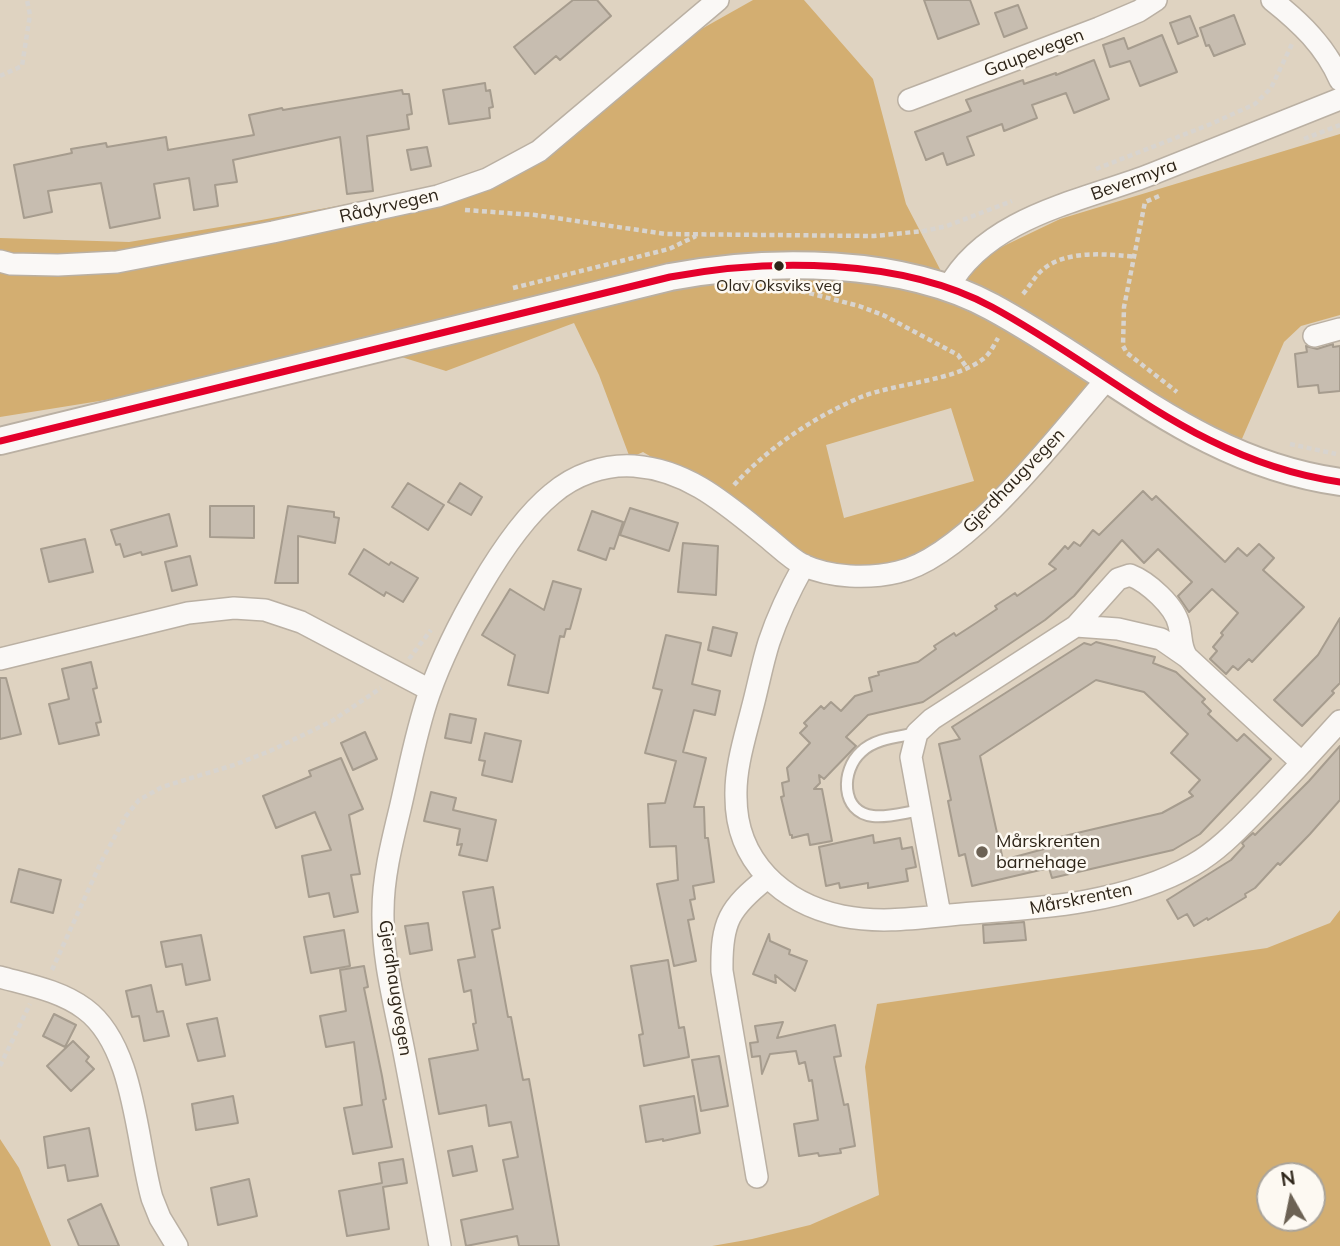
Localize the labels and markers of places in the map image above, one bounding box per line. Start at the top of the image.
marker: Olav Oksviks veg [772,259,786,273]
place label: Olav Oksviks veg [716,276,842,296]
place label: Mårskrenten barnehage [996,831,1100,874]
marker: Mårskrenten barnehage [974,844,990,860]

